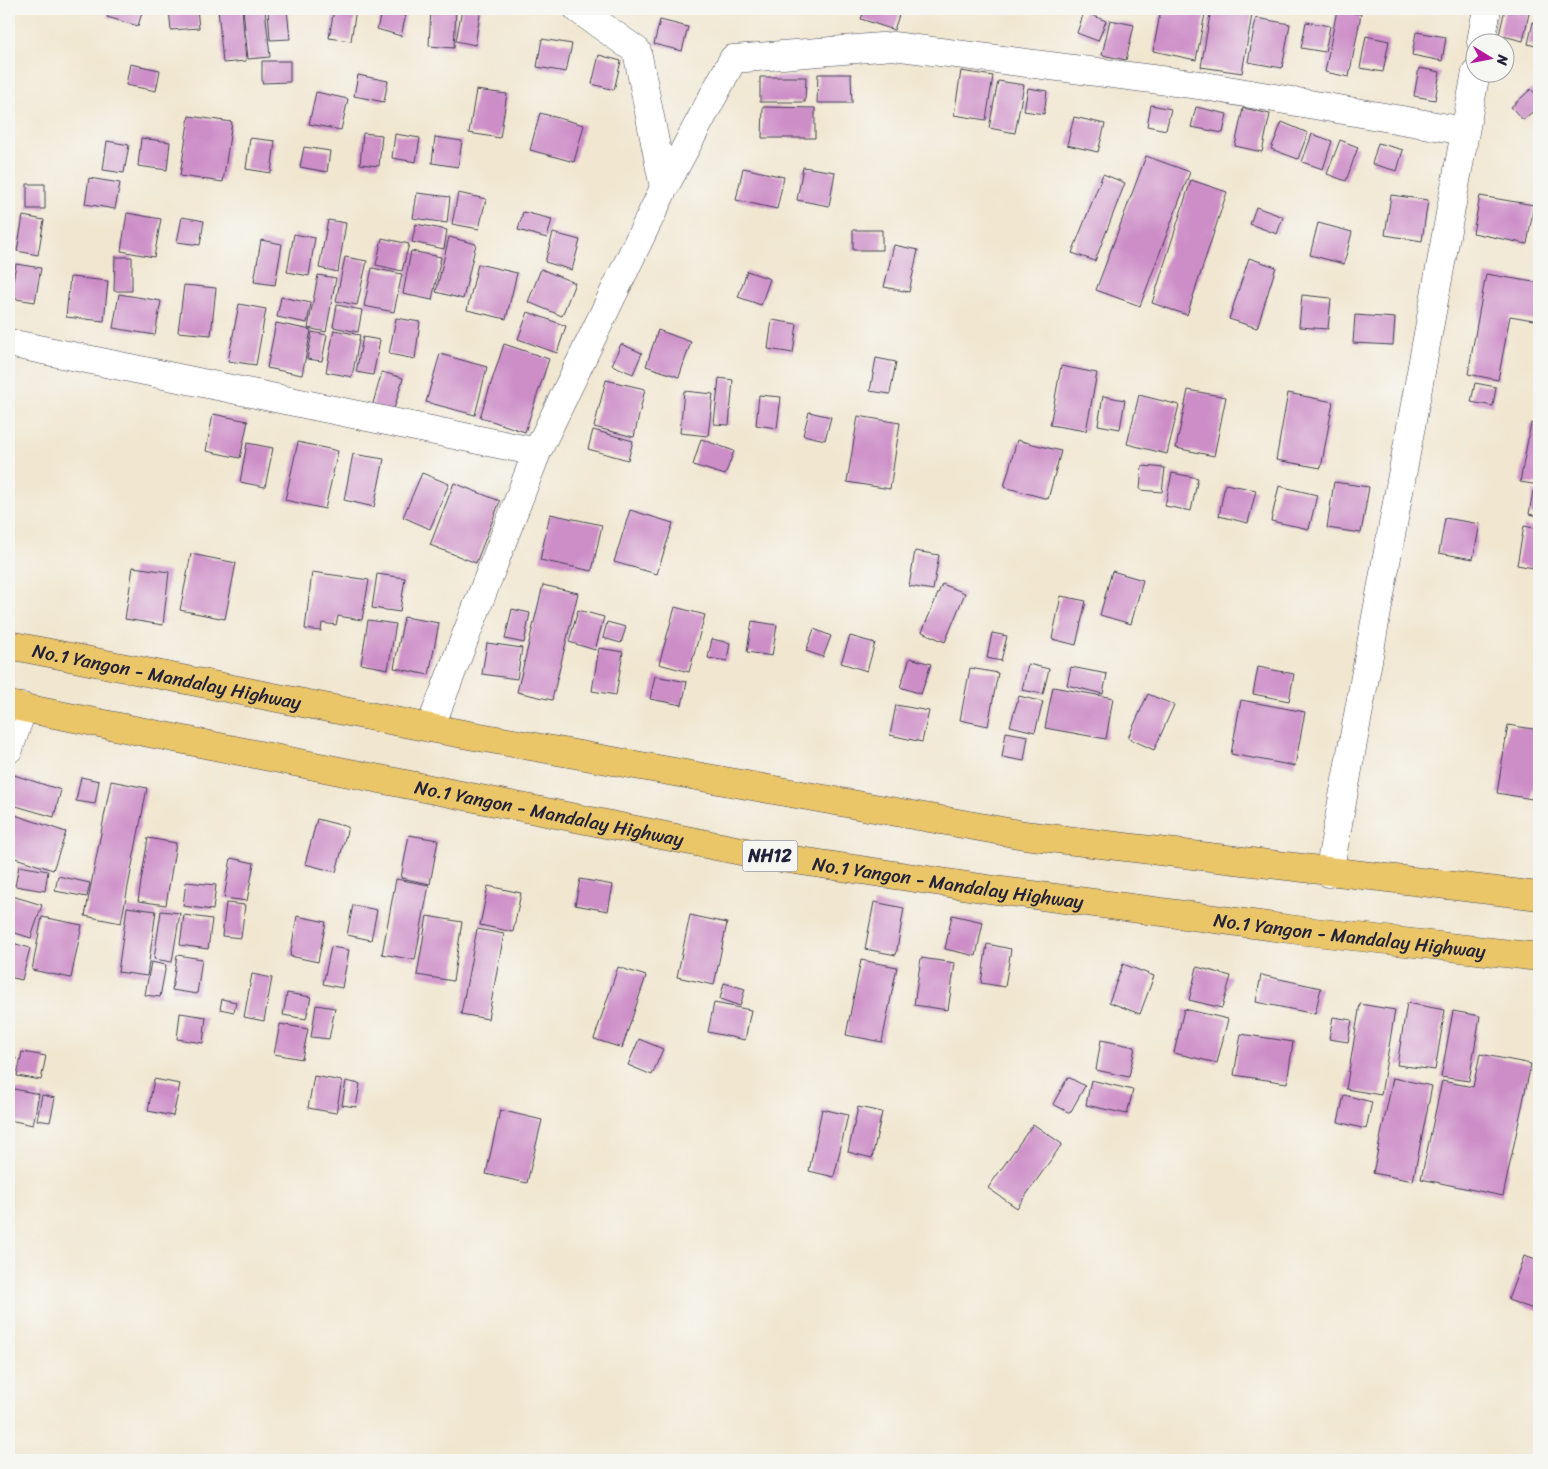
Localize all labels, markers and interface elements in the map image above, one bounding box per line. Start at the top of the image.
north arrow [1466,32,1516,82]
text: N [1489,52,1516,67]
street label: No.1 Yangon - Mandalay Highway [29,634,304,719]
street label: No.1 Yangon - Mandalay Highway [412,770,687,856]
road number: NH12 [742,840,798,871]
street label: No.1 Yangon - Mandalay Highway [810,847,1086,919]
street label: No.1 Yangon - Mandalay Highway [1212,903,1487,968]

